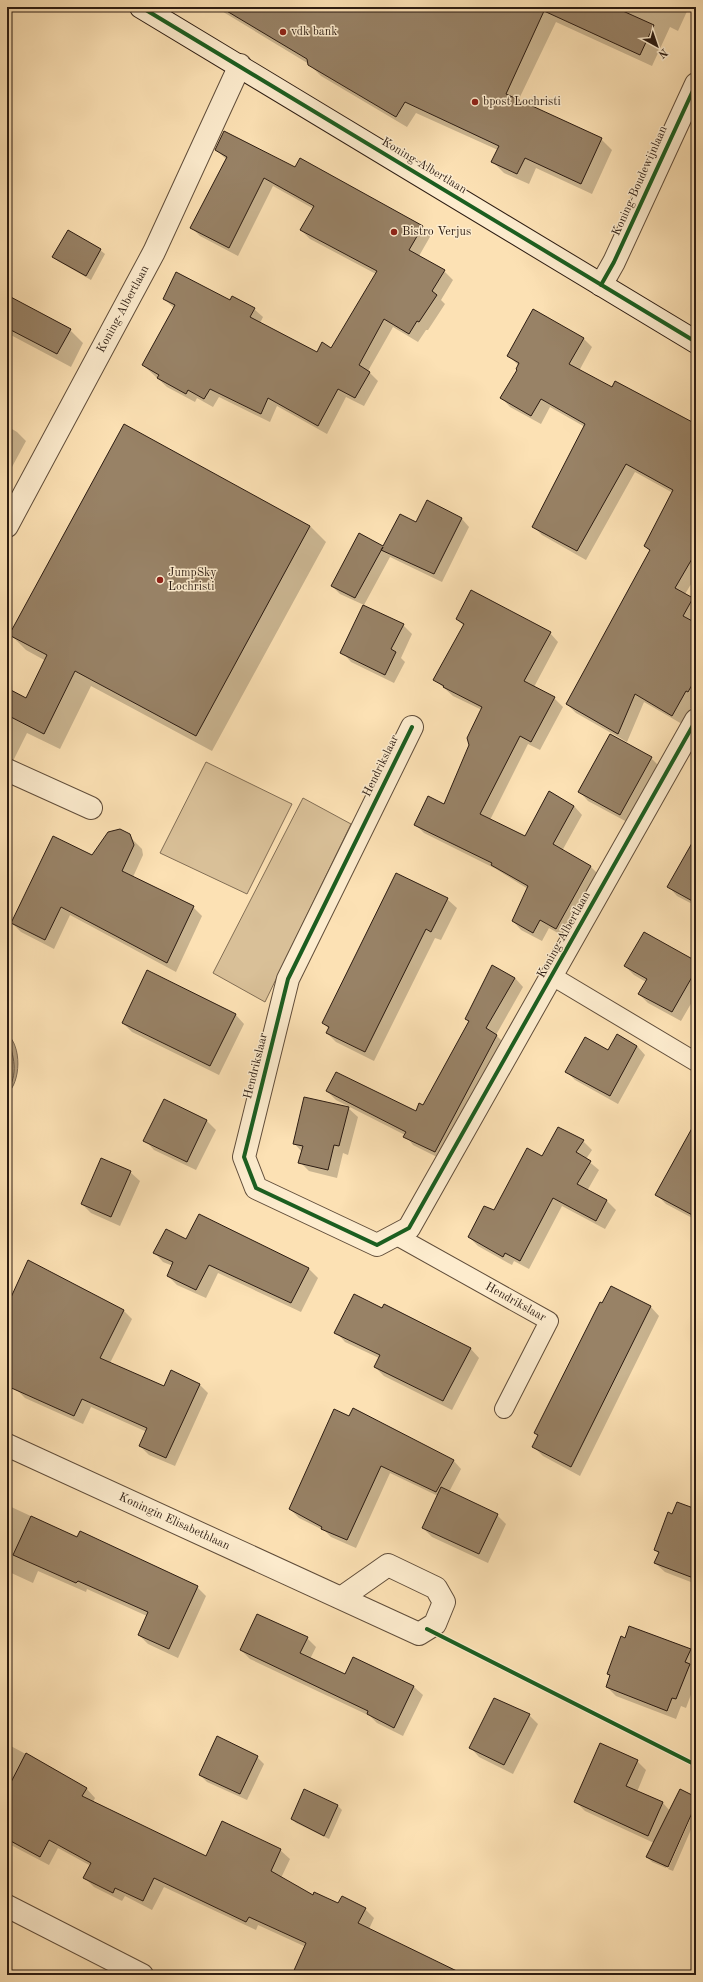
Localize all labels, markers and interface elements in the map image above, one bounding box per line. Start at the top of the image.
place label: vdk bank [291,26,337,38]
north arrow [637,26,677,66]
marker: vdk bank [278,27,288,37]
text: N [655,46,669,60]
place label: bpost Lochristi [483,96,561,108]
marker: bpost Lochristi [470,97,480,107]
street label: Koning-Boudewijnlaan [610,124,670,238]
street label: Koning-Albertlaan [379,136,469,196]
place label: Bistro Verjus [402,226,471,238]
marker: Bistro Verjus [389,227,399,237]
street label: Koning-Albertlaan [95,263,152,355]
place label: JumpSky Lochristi [168,567,217,593]
marker: JumpSky Lochristi [155,575,165,585]
street label: Hendrikslaar [361,733,401,799]
street label: Koning-Albertlaan [535,889,593,980]
street label: Hendrikslaar [242,1032,270,1100]
street label: Hendrikslaar [483,1281,548,1324]
street label: Koningin Elisabethlaan [117,1491,232,1553]

